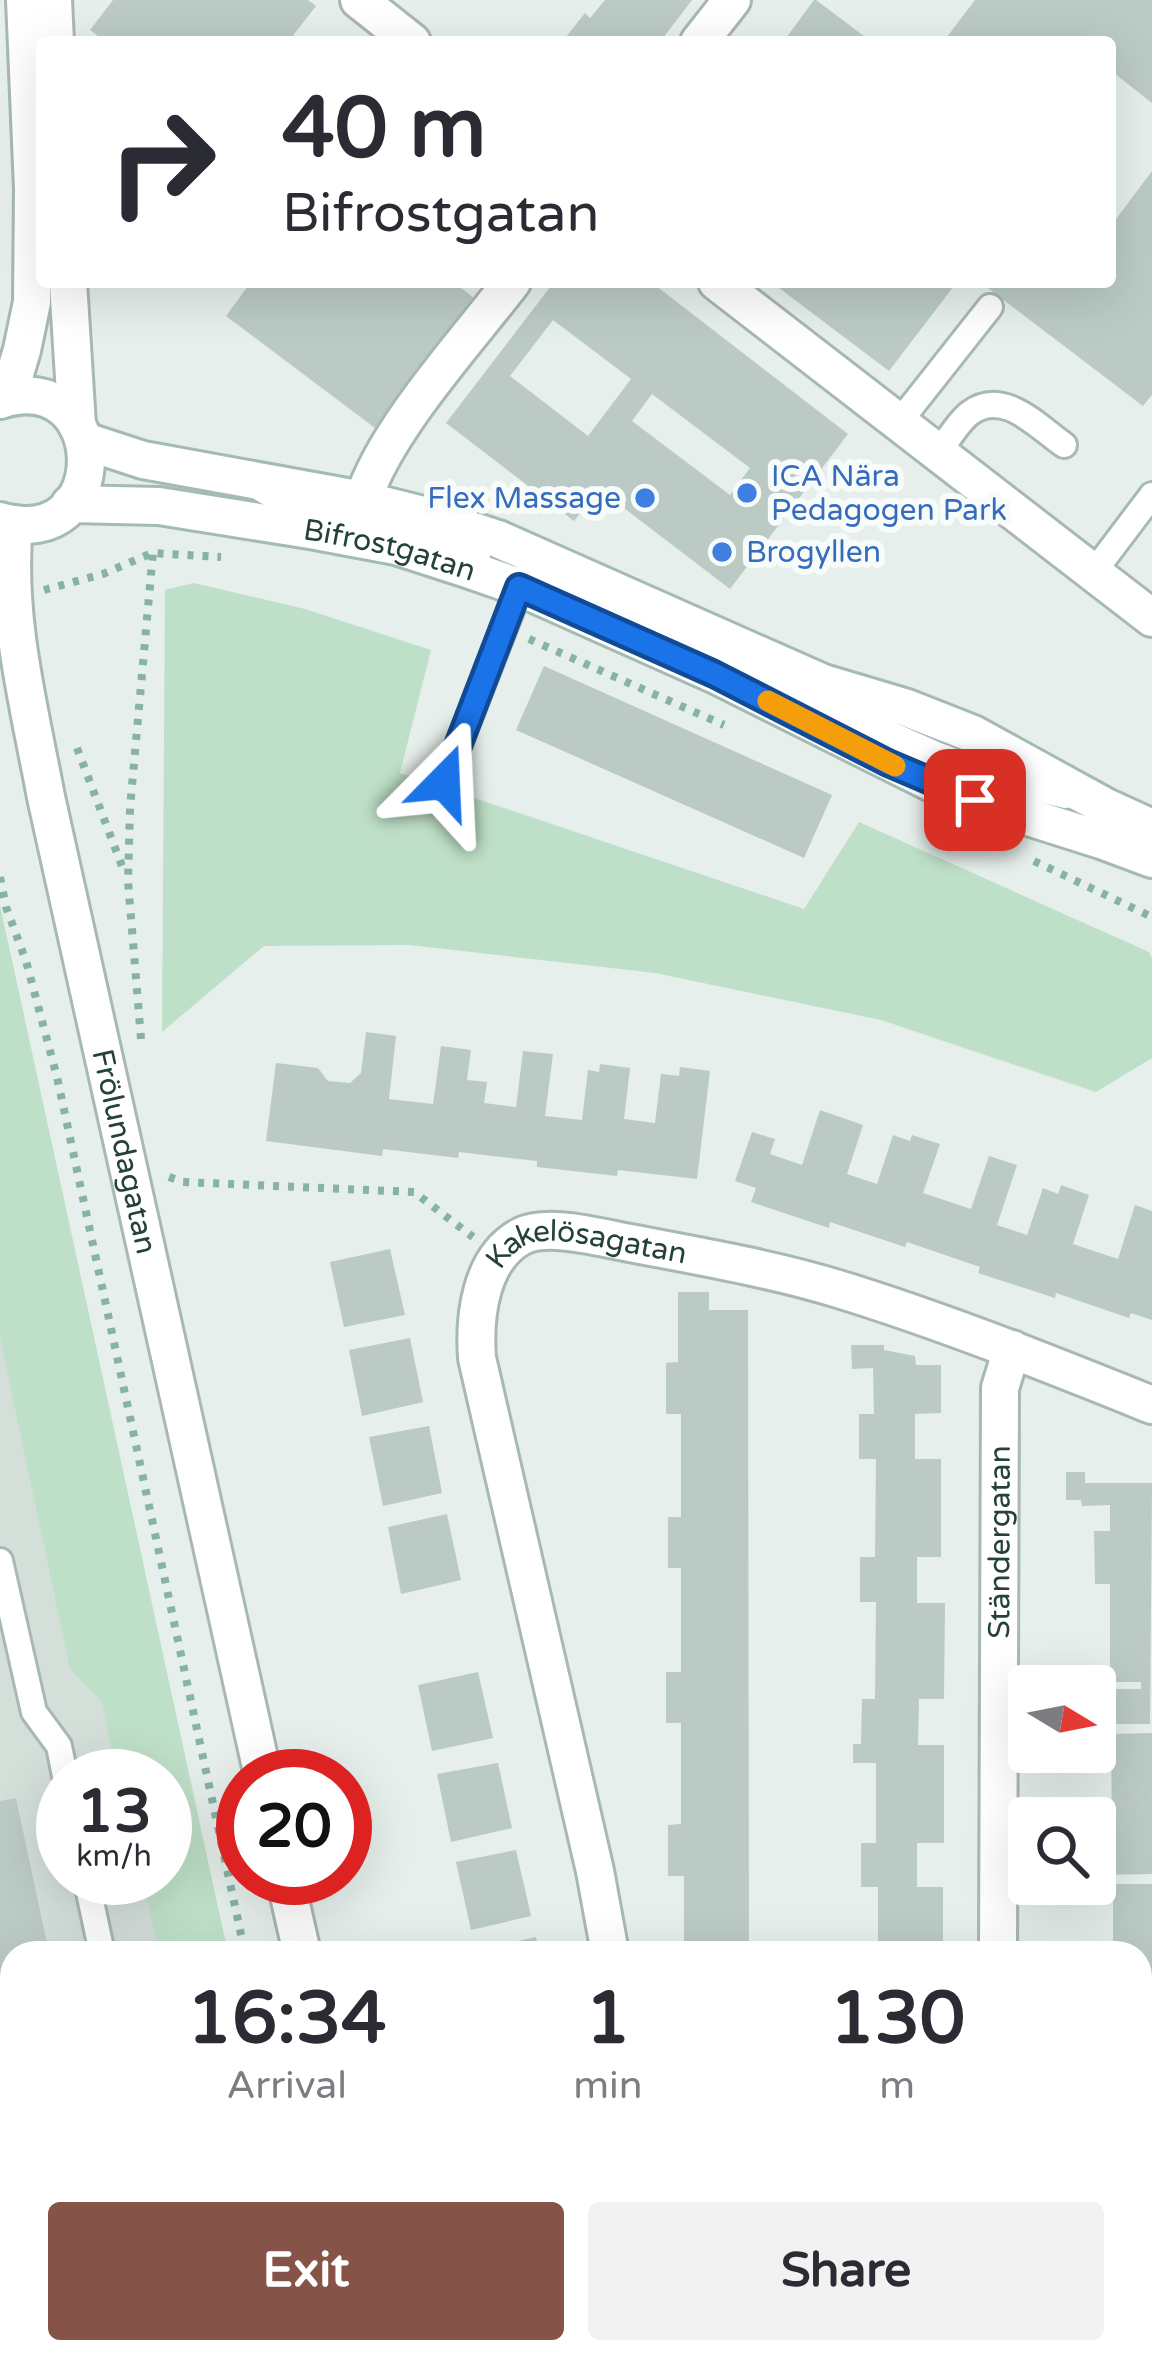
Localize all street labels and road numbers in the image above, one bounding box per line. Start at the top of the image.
street label: Bifrostgatan [301,511,480,589]
street label: Frölundagatan [84,1046,165,1257]
street label: Kakelösagatan [477,1212,690,1276]
street label: Ständergatan [981,1445,1018,1639]

